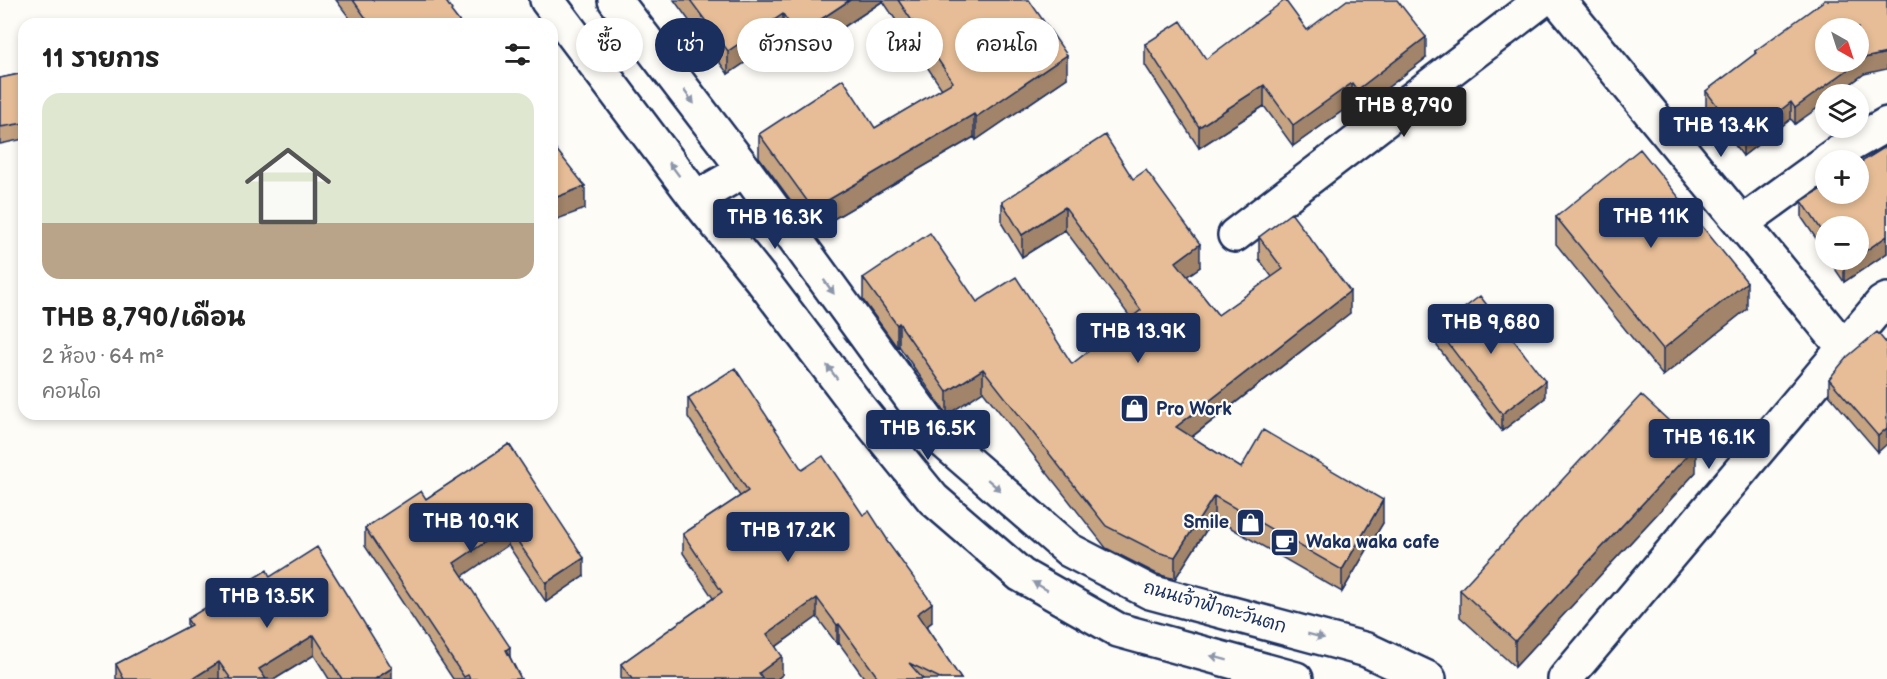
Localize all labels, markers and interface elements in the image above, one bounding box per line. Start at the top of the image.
chip: ซื้อ [576,18,643,72]
chip: เช่า [655,18,725,72]
chip: ตัวกรอง [737,18,854,72]
chip: ใหม่ [866,18,943,72]
chip: คอนโด [955,18,1059,72]
north arrow [1815,18,1869,72]
map controls [1815,18,1869,270]
icon: filters [501,38,534,71]
text: 11 รายการ [42,44,160,75]
button: layers [1815,84,1869,138]
pin: THB 8,790 [1335,87,1473,138]
one-way arrow [682,89,694,104]
text: THB 8,790 [1355,94,1453,118]
pin: THB 13.4K [1652,107,1790,158]
text: THB 13.4K [1673,114,1769,138]
icon: home [234,132,342,240]
button: + [1815,150,1869,204]
one-way arrow [668,161,680,177]
pin: THB 11K [1596,198,1706,249]
pin: THB 16.3K [706,199,844,250]
text: THB 11K [1613,205,1689,229]
text: THB 16.3K [727,206,823,230]
button: − [1815,216,1869,270]
one-way arrow [823,280,835,295]
text: THB 8,790/เดือน [42,303,246,334]
pin: THB 9,680 [1422,304,1560,355]
text: THB 9,680 [1442,311,1540,335]
pin: THB 13.9K [1069,313,1207,364]
text: THB 13.9K [1090,320,1186,344]
text: 2 ห้อง · 64 m² [42,345,164,369]
one-way arrow [827,365,839,380]
text: คอนโด [42,380,101,404]
shop icon: Pro Work [1119,393,1151,425]
place label: Pro Work [1156,399,1232,420]
pin: THB 16.5K [859,410,997,461]
text: THB 16.5K [880,417,976,441]
pin: THB 16.1K [1640,419,1778,470]
text: THB 16.1K [1663,426,1755,450]
one-way arrow [986,478,1002,491]
pin: THB 10.9K [402,503,540,554]
shop icon: Smile [1234,506,1266,538]
text: THB 10.9K [423,510,519,534]
pin: THB 17.2K [719,512,857,563]
place label: Smile [1183,512,1229,533]
text: THB 17.2K [740,519,836,543]
cafe icon: Waka waka cafe [1269,526,1301,558]
place label: Waka waka cafe [1306,532,1439,553]
street label: ถนนเจ้าฟ้าตะวันตก [1141,574,1290,637]
pin: THB 13.5K [198,578,336,629]
one-way arrow [1031,581,1048,591]
text: THB 13.5K [219,585,315,609]
one-way arrow [1307,632,1325,641]
one-way arrow [1210,653,1228,662]

